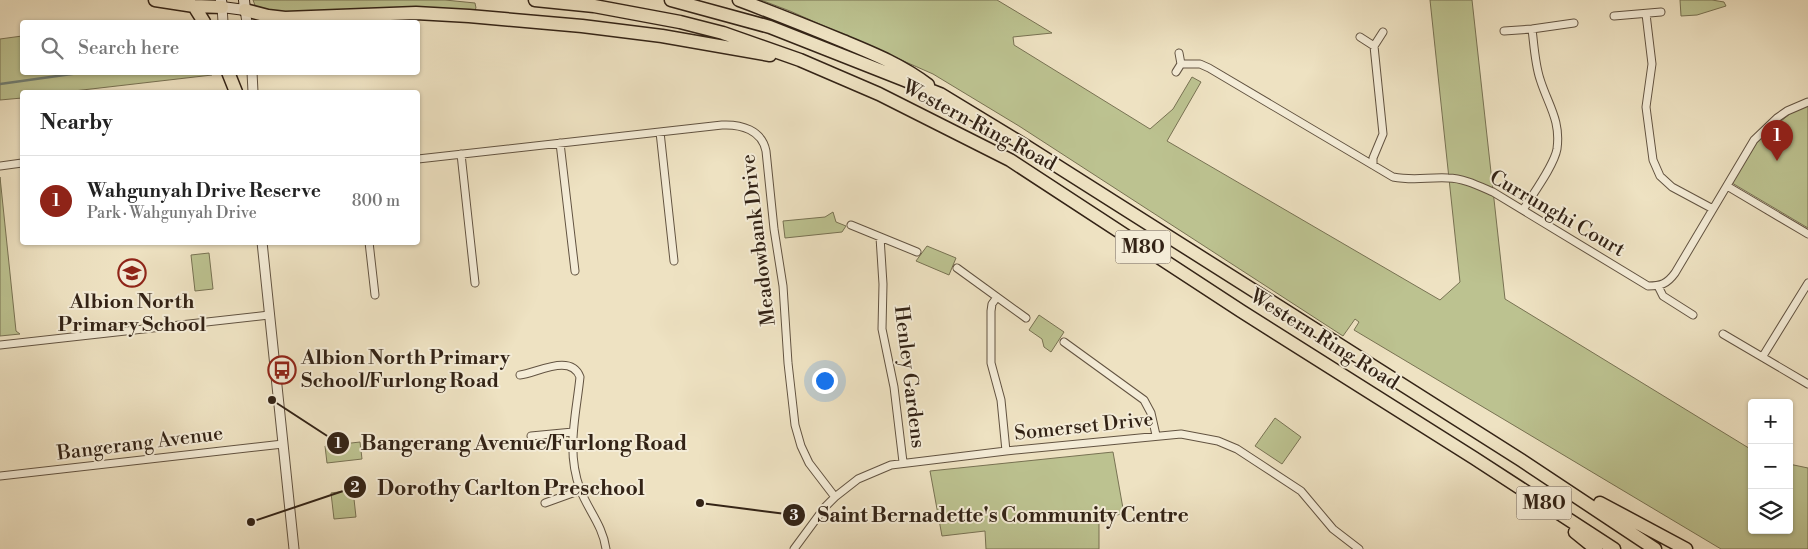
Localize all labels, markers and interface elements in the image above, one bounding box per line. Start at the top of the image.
search box [20,20,420,75]
icon: search [38,34,66,62]
text: Search here [78,36,179,60]
street label: Western Ring Road [897,74,1061,177]
text: Nearby [40,110,113,136]
pin: 1 [1761,120,1793,161]
street label: Meadowbank Drive [736,153,782,327]
street label: Currunghi Court [1485,165,1629,263]
text: Wahgunyah Drive Reserve [87,179,321,203]
text: 1 [52,191,60,211]
text: 800 m [352,191,400,211]
text: Park · Wahgunyah Drive [87,203,257,223]
road number: M80 [1116,230,1170,264]
school or university icon: Albion North Primary School [117,258,147,288]
street label: Western Ring Road [1244,284,1404,396]
place label: Albion North Primary School [58,290,207,338]
street label: Henley Gardens [888,304,930,450]
place label: Albion North Primary School/Furlong Road [300,346,511,394]
bus stop icon: Albion North Primary School/Furlong Road [267,355,297,385]
your location [812,368,838,394]
map controls [1748,399,1793,534]
button: + [1748,399,1793,444]
street label: Somerset Drive [1013,407,1155,447]
street label: Bangerang Avenue [54,421,225,467]
callout: Bangerang Avenue/Furlong Road [326,425,697,461]
text: Bangerang Avenue/Furlong Road [361,431,687,457]
text: 1 [334,434,342,453]
button: − [1748,444,1793,489]
callout: Dorothy Carlton Preschool [342,469,655,505]
text: Dorothy Carlton Preschool [377,476,645,502]
text: 2 [350,478,360,497]
road number: M80 [1516,486,1572,520]
button: layers [1748,489,1793,534]
callout: Saint Bernadette's Community Centre [782,497,1198,533]
text: Saint Bernadette's Community Centre [817,503,1189,529]
text: 3 [789,506,799,525]

